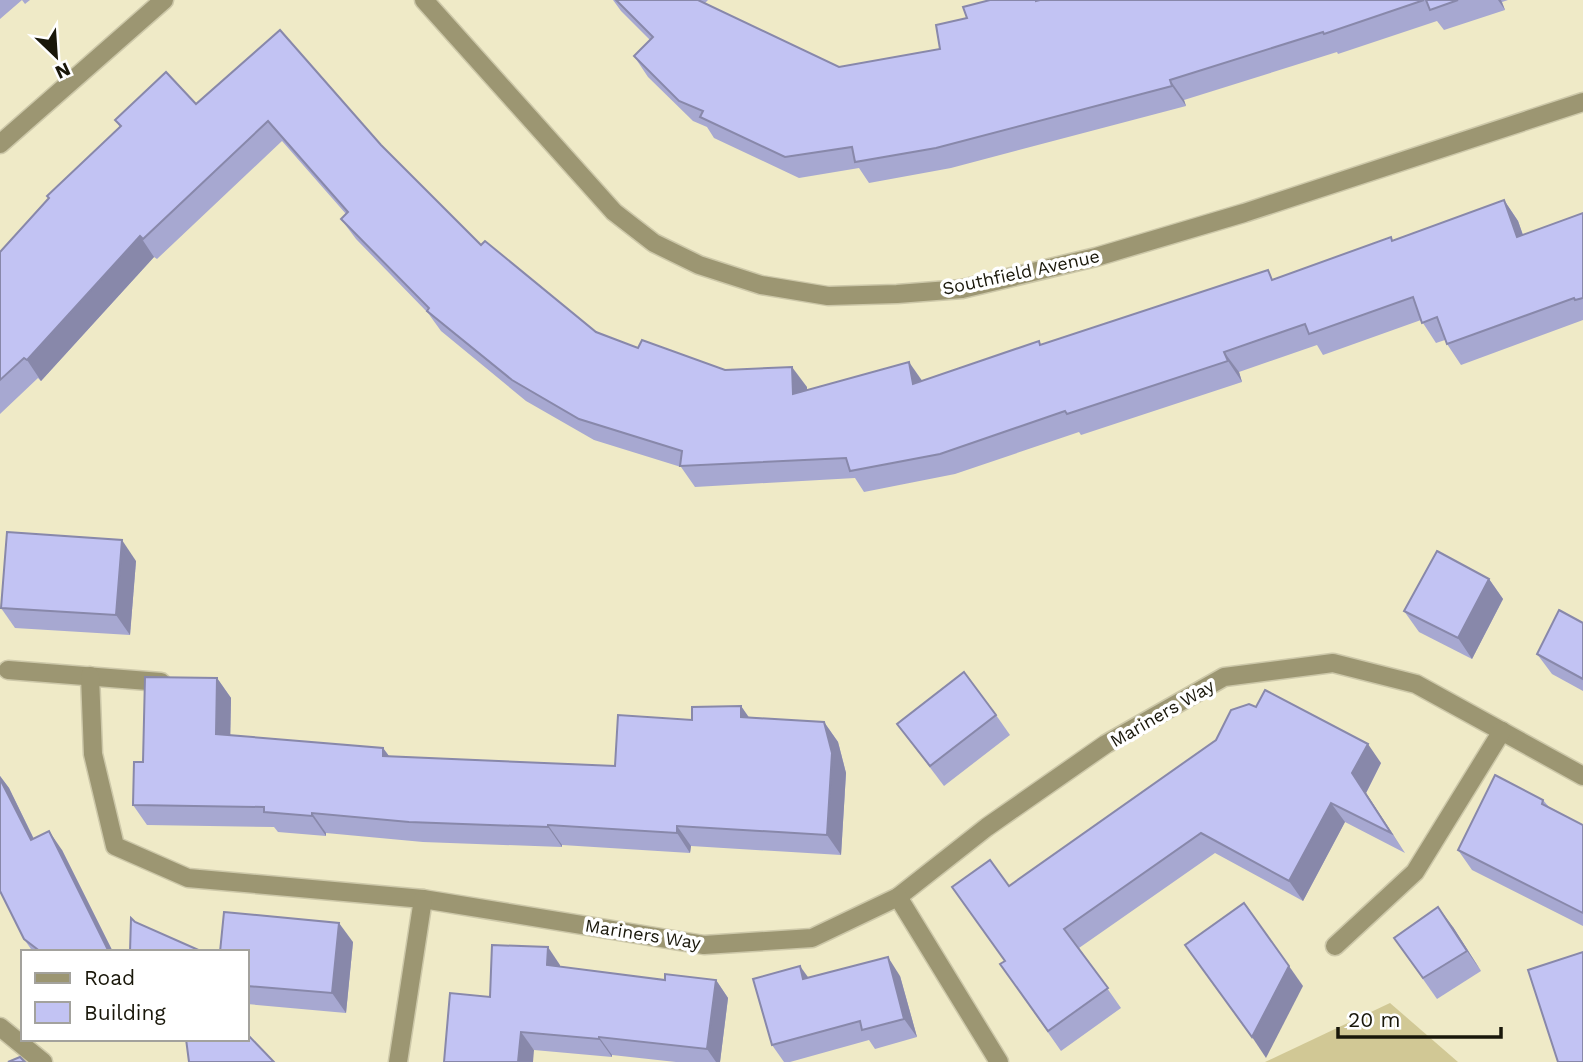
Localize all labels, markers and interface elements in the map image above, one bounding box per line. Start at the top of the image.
north arrow [21,21,91,91]
text: N [52,58,74,84]
street label: Southfield Avenue [940,245,1102,299]
street label: Mariners Way [1106,674,1218,751]
street label: Mariners Way [584,914,703,954]
legend [21,950,248,1041]
text: Road [84,965,135,990]
scale bar [1338,996,1501,1040]
text: Building [84,1000,166,1025]
text: 20 m [1348,1007,1400,1032]

